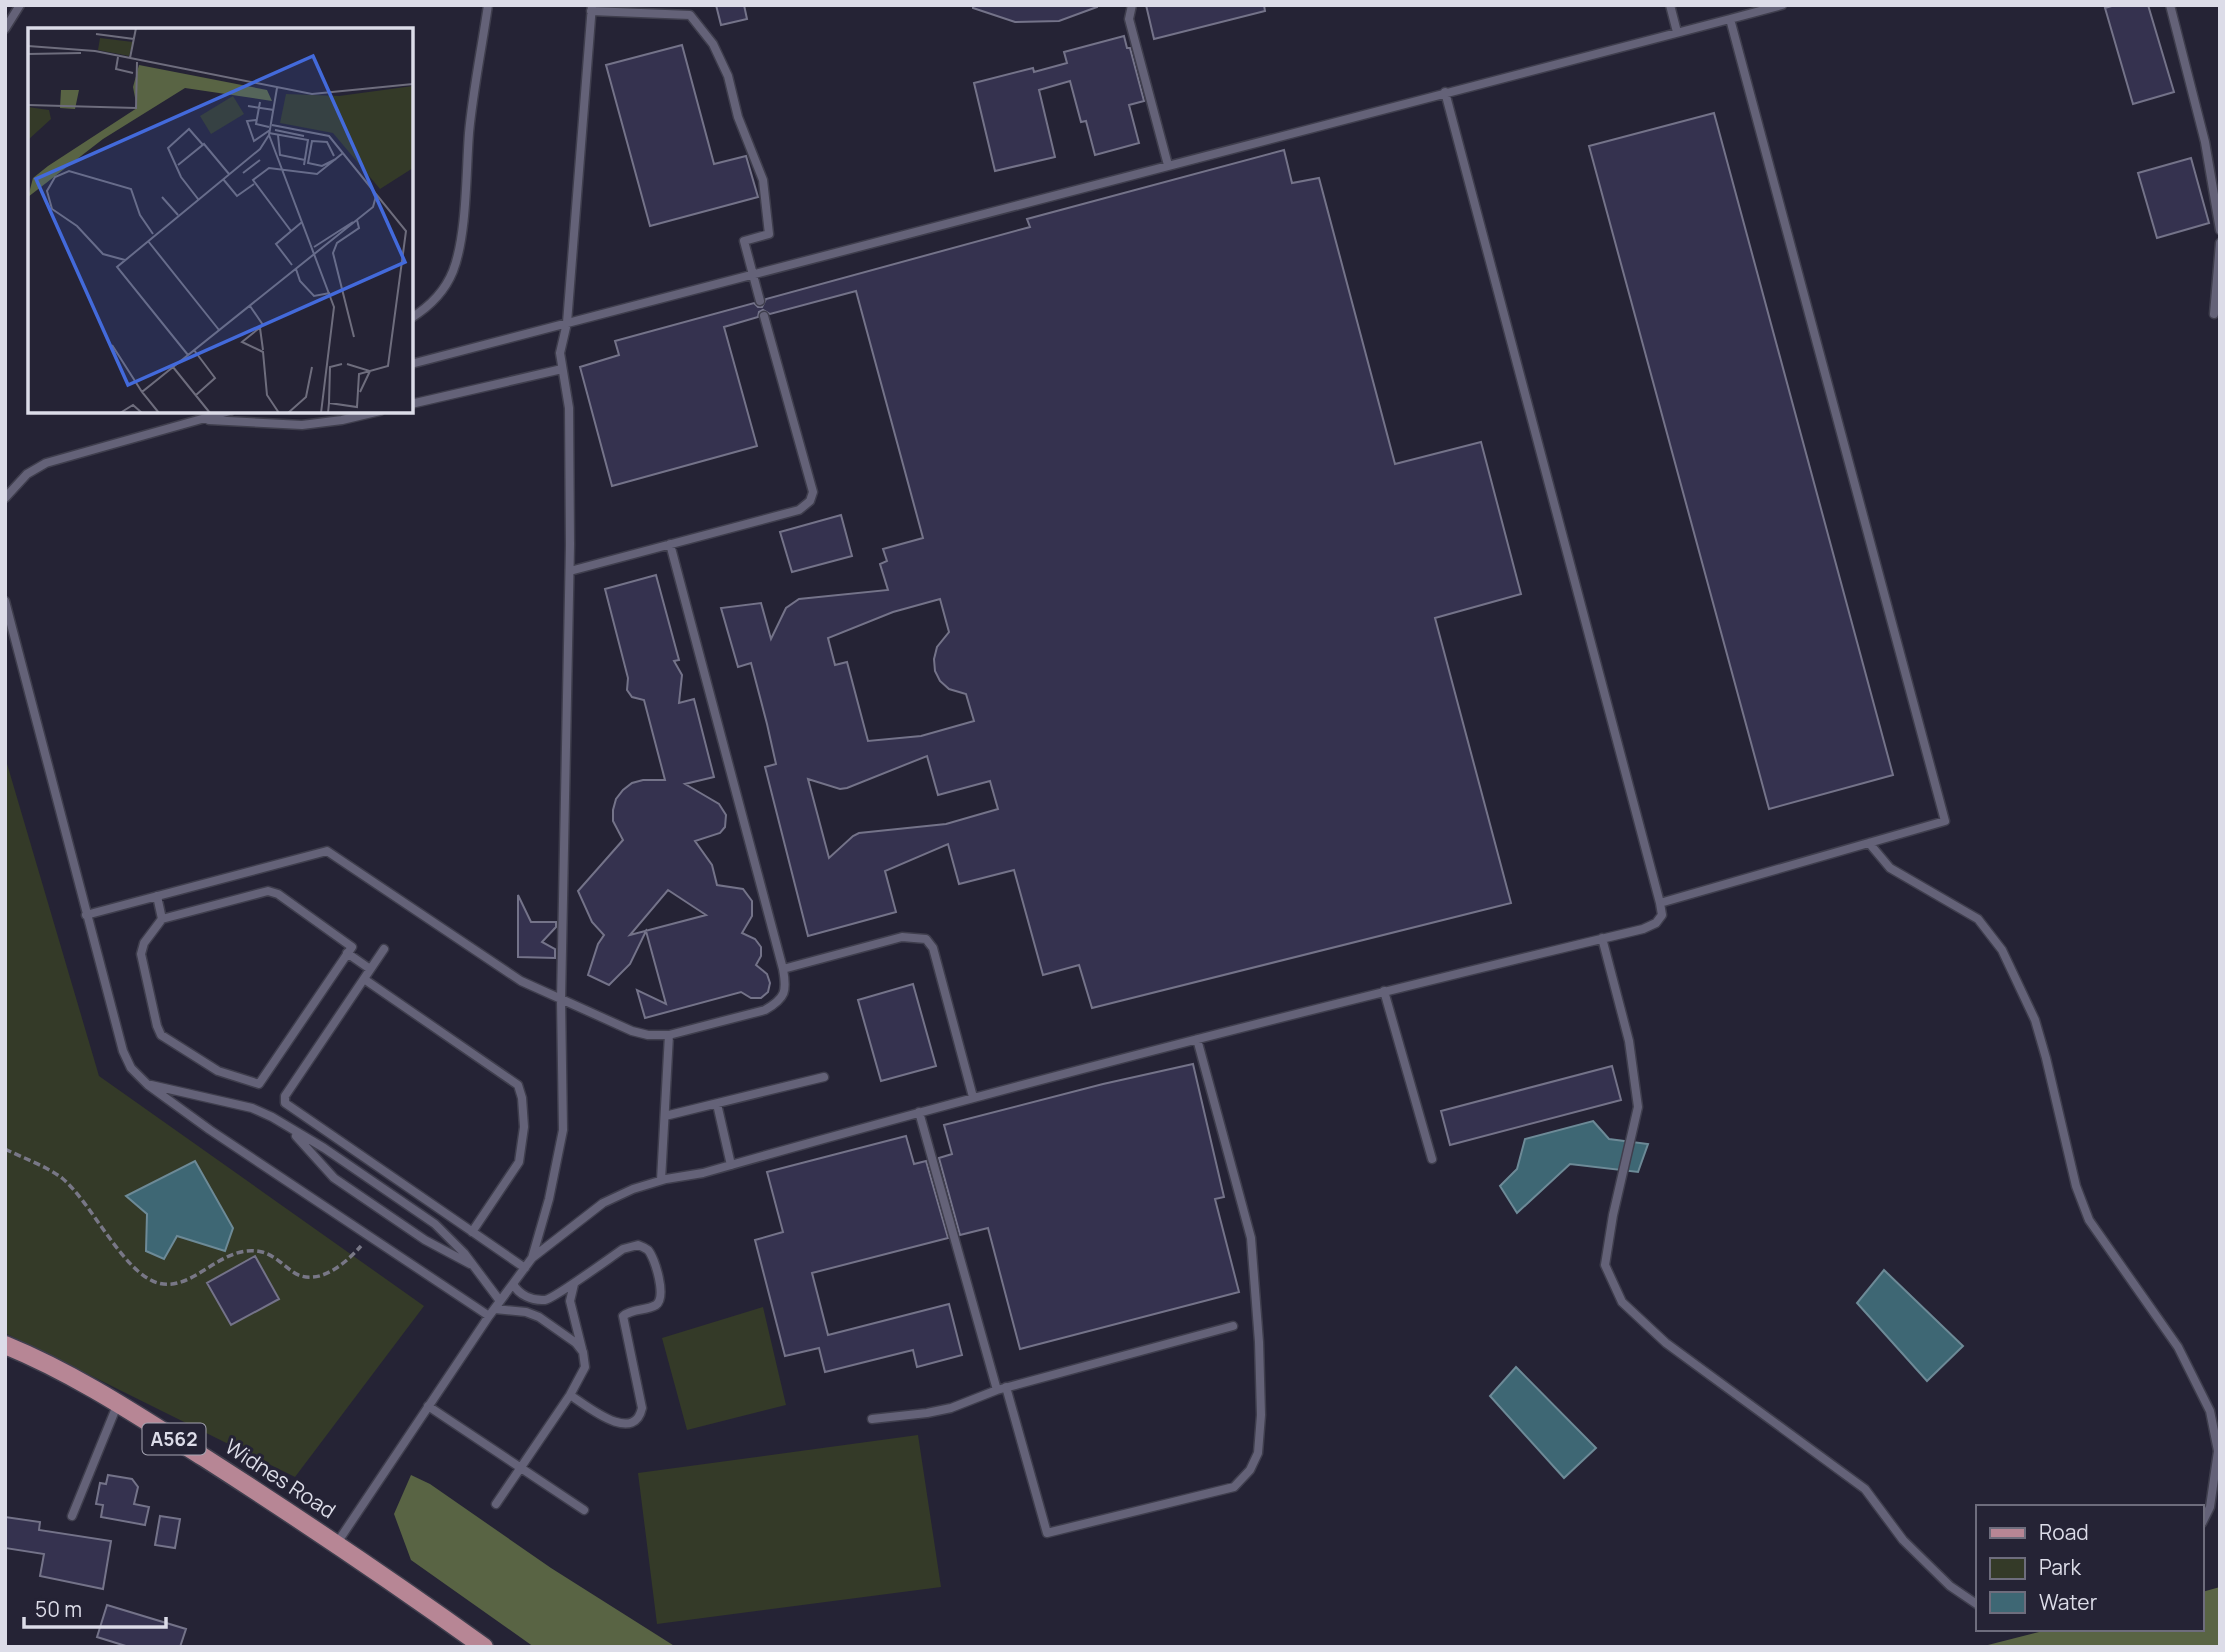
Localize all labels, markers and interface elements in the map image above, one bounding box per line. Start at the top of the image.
inset map [28,28,413,413]
road number: A562 [142,1424,206,1455]
street label: Widnes Road [220,1432,341,1524]
legend [1976,1505,2204,1631]
text: Road [2039,1518,2089,1546]
text: Park [2039,1553,2081,1581]
scale bar [24,1586,166,1630]
text: Water [2039,1588,2098,1616]
text: 50 m [35,1595,82,1623]

